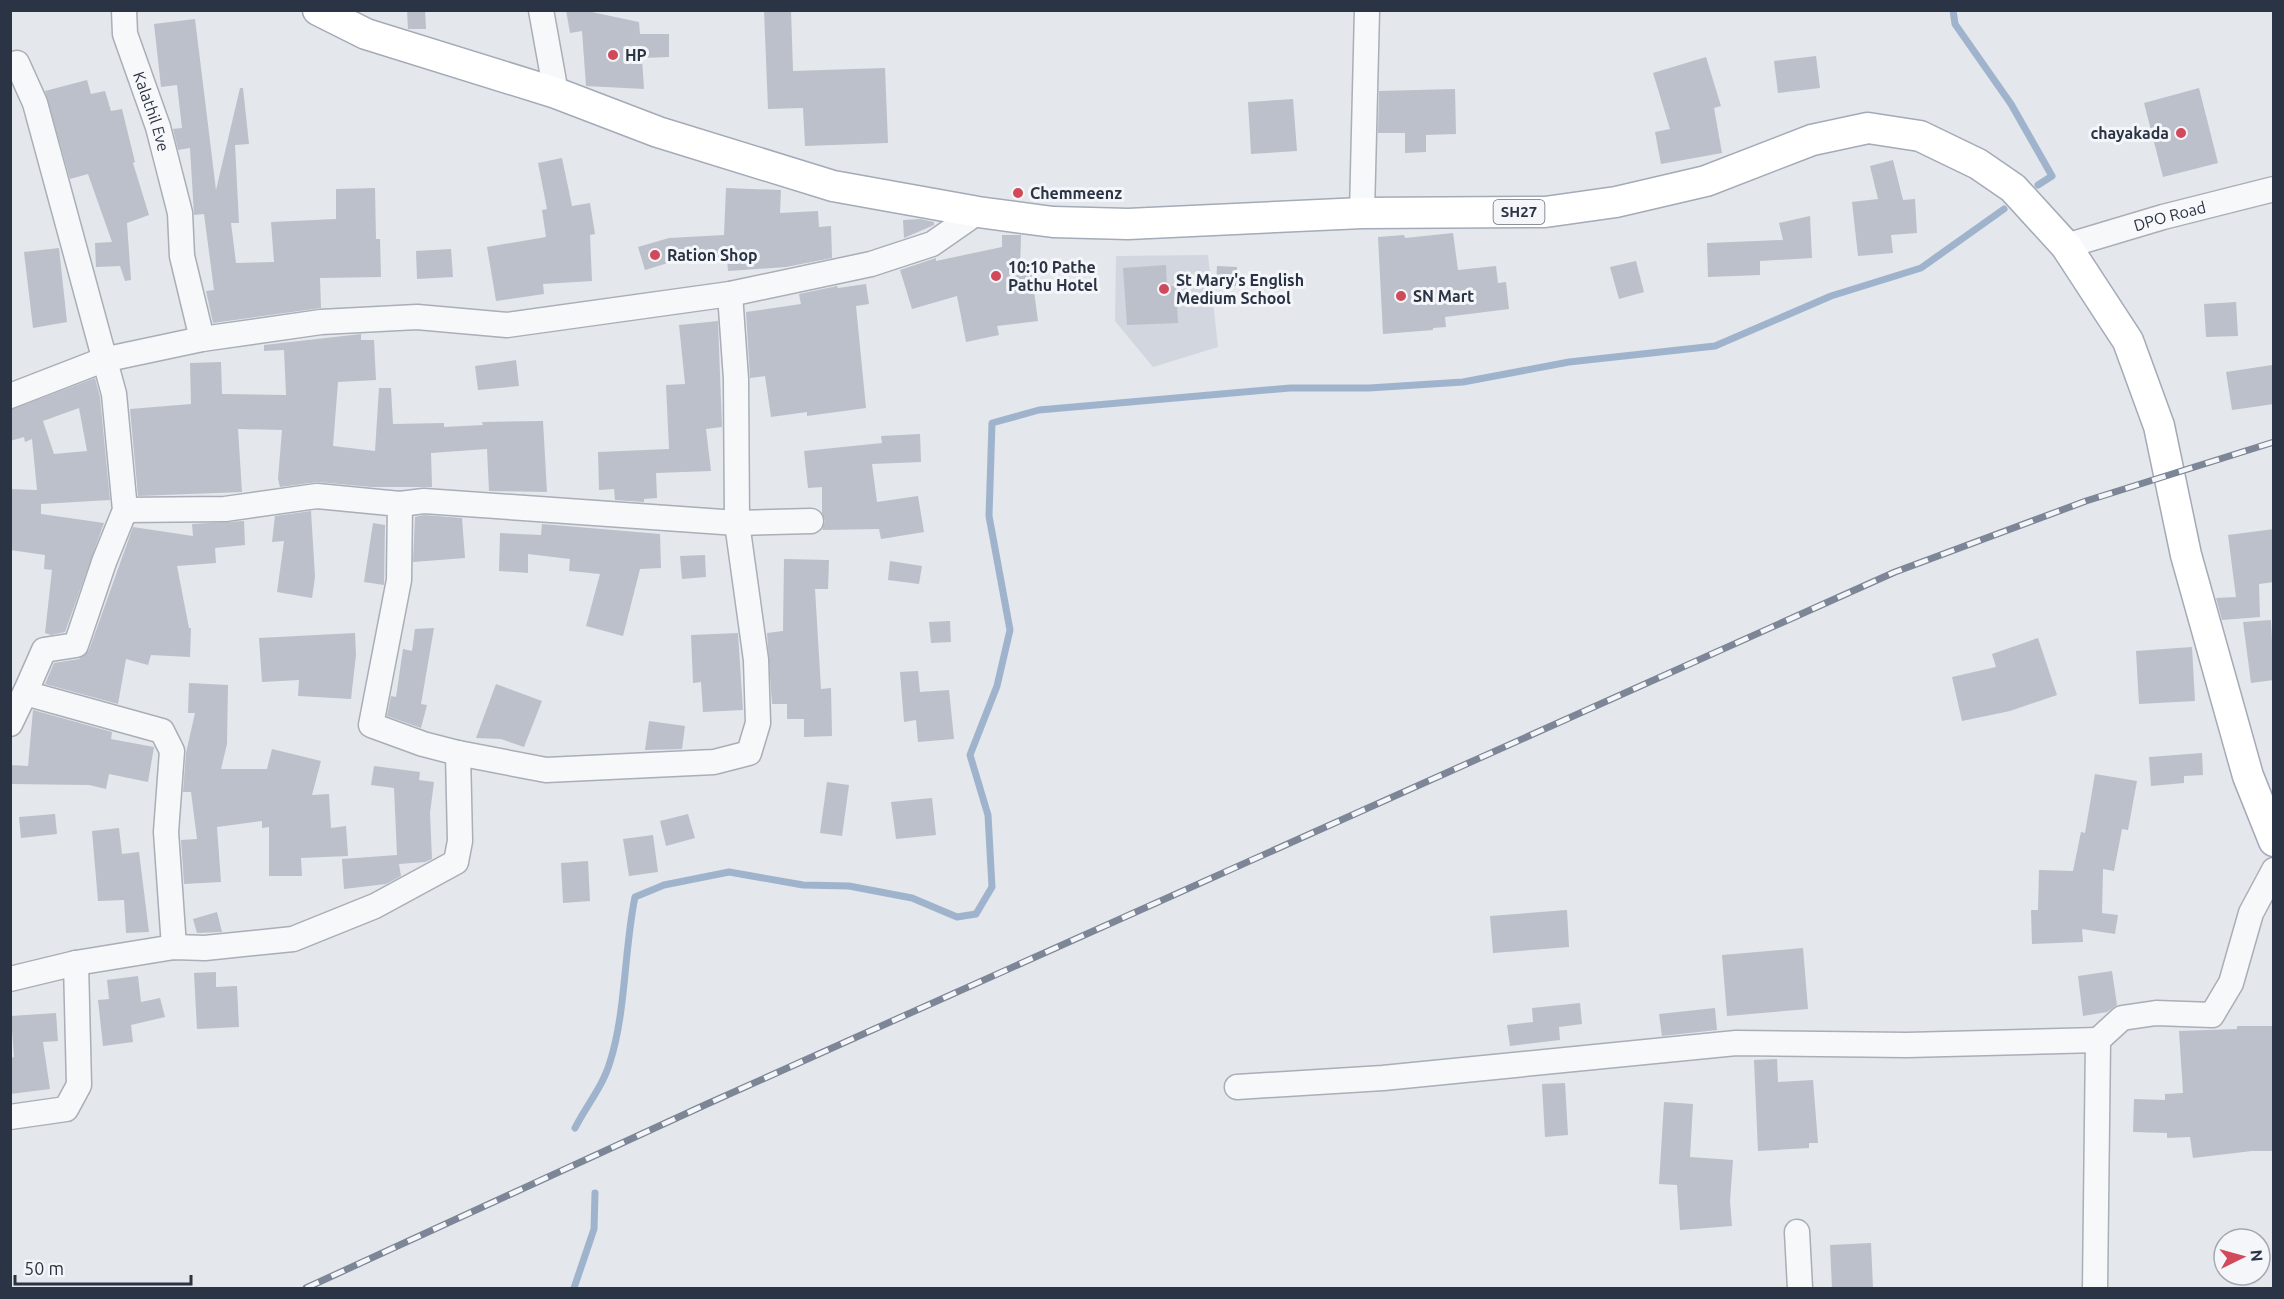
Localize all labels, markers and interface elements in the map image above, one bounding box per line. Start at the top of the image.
place label: HP [625,46,647,64]
marker: HP [606,48,620,62]
street label: Kalathil Eve [130,69,173,153]
place label: chayakada [2090,124,2169,142]
marker: chayakada [2174,126,2188,140]
place label: Chemmeenz [1030,184,1122,202]
marker: Chemmeenz [1011,186,1025,200]
street label: DPO Road [2131,198,2208,234]
road number: SH27 [1494,200,1544,224]
place label: Ration Shop [667,246,758,264]
marker: Ration Shop [648,248,662,262]
place label: 10:10 Pathe Pathu Hotel [1008,258,1098,294]
marker: 10:10 Pathe Pathu Hotel [989,269,1003,283]
place label: St Mary's English Medium School [1176,271,1304,307]
marker: St Mary's English Medium School [1157,282,1171,296]
place label: SN Mart [1413,287,1474,305]
marker: SN Mart [1394,289,1408,303]
north arrow [2212,1227,2272,1287]
scale bar [15,1248,190,1286]
text: N [2247,1249,2266,1262]
text: 50 m [24,1258,64,1278]

